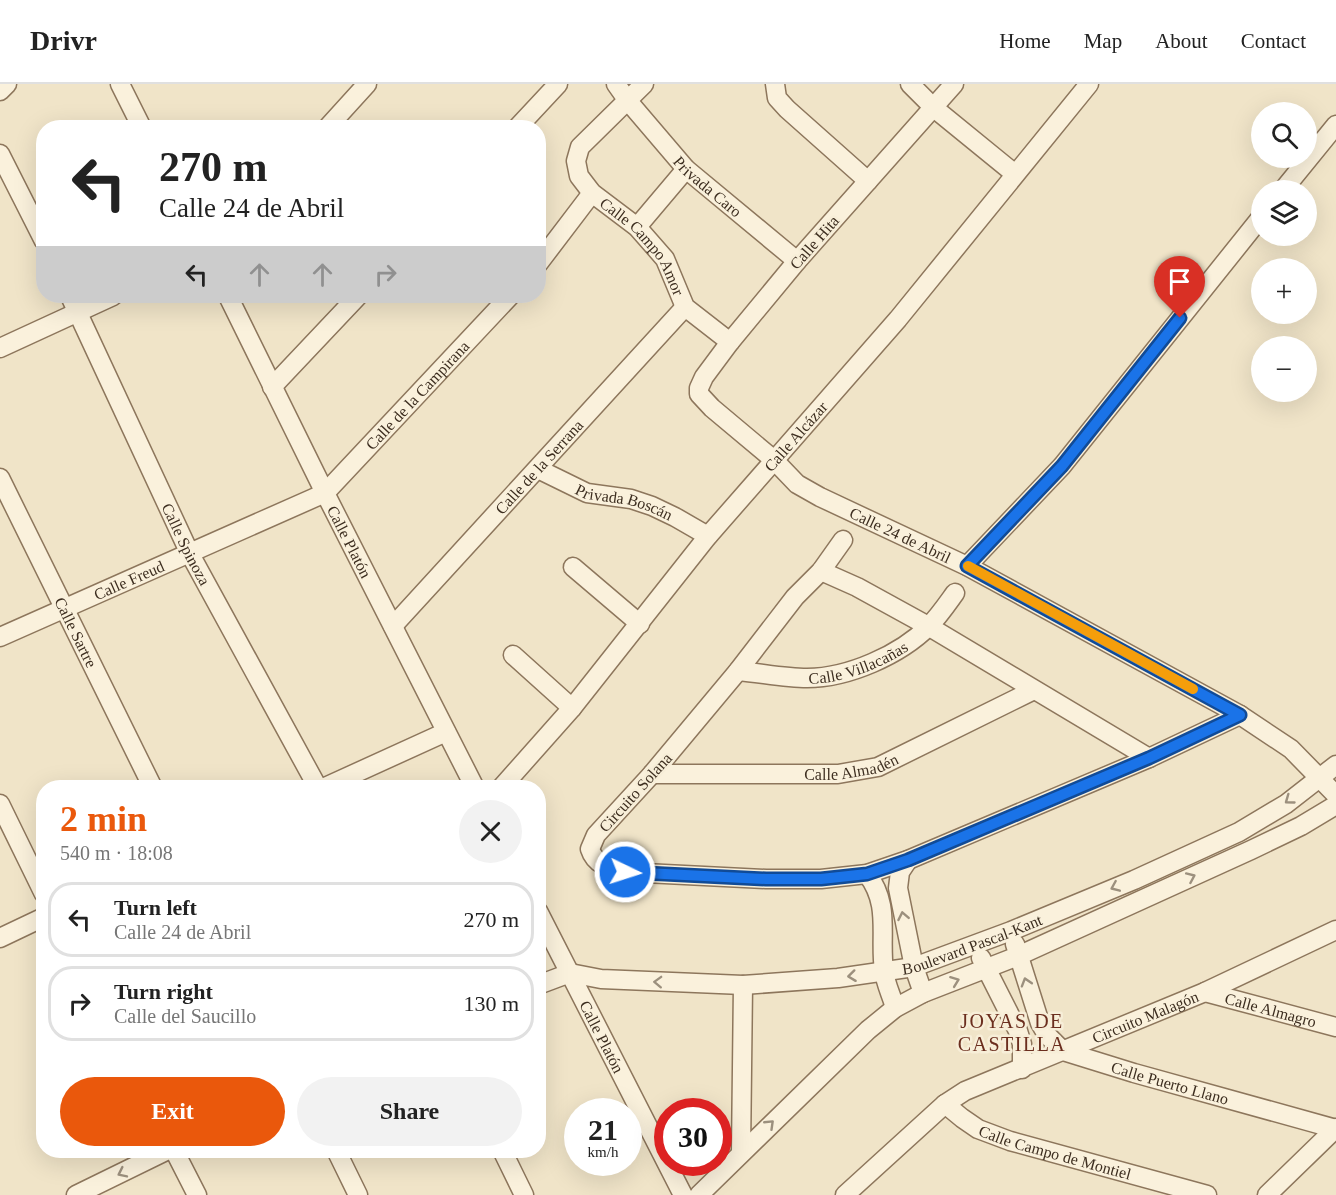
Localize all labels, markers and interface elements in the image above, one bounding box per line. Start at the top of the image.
text: Drivr [30,25,97,56]
text: Home [999,29,1051,53]
text: Map [1084,29,1122,53]
text: About [1155,29,1208,53]
text: Contact [1241,29,1306,53]
map controls [1251,102,1317,402]
button: search [1251,102,1317,168]
icon: left [60,144,138,222]
text: 270 m [159,144,268,190]
street label: Privada Caro [670,153,745,220]
button: layers [1251,180,1317,246]
text: Calle 24 de Abril [159,193,344,223]
street label: Calle Campo Amor [597,194,687,298]
street label: Calle Hita [787,212,842,273]
pin [1154,256,1205,318]
icon: left [180,258,213,291]
icon: ahead [243,258,276,291]
icon: ahead [306,258,339,291]
icon: right [369,258,402,291]
button: + [1251,258,1317,324]
icon: arrive [1163,265,1196,298]
button: − [1251,336,1317,402]
street label: Calle de la Campirana [362,337,472,453]
street label: Calle Alcázar [761,398,831,475]
street label: Calle de la Serrana [492,417,586,518]
street label: Privada Boscán [573,481,675,524]
street label: Calle Spinoza [159,501,213,588]
street label: Calle Platón [324,503,375,581]
street label: Calle 24 de Abril [847,504,954,566]
street label: Calle Freud [91,557,167,603]
street label: Calle Sartre [51,595,100,670]
street label: Calle Villacañas [808,638,911,687]
street label: Circuito Solana [596,749,675,835]
street label: Calle Almadén [804,750,901,783]
one-way arrow [1285,793,1296,804]
text: 2 min [60,799,147,839]
button: close [459,800,522,863]
position arrow [593,840,657,904]
text: 540 m · 18:08 [60,842,173,864]
one-way arrow [1185,872,1196,884]
one-way arrow [1110,880,1121,892]
text: Turn left [114,895,197,920]
icon: left [63,903,96,936]
text: 270 m [463,907,519,932]
street label: Boulevard Pascal-Kant [901,911,1045,978]
one-way arrow [898,912,911,922]
text: Calle 24 de Abril [114,921,251,943]
one-way arrow [848,970,857,982]
one-way arrow [653,975,662,988]
one-way arrow [949,976,960,988]
one-way arrow [1021,977,1033,988]
text: Turn right [114,979,213,1004]
icon: right [63,987,96,1020]
street label: Circuito Malagón [1090,988,1201,1047]
street label: Calle Almagro [1223,990,1318,1030]
text: 130 m [463,991,519,1016]
street label: Calle Platón [576,998,627,1076]
text: Calle del Saucillo [114,1005,256,1027]
district label: JOYAS DE CASTILLA [958,1010,1066,1055]
street label: Calle Puerto Llano [1109,1058,1230,1108]
button: Exit [60,1077,285,1146]
button: Share [297,1077,522,1146]
speed limit sign: 30 [654,1098,732,1176]
text: 21 [588,1113,618,1146]
one-way arrow [762,1121,773,1132]
street label: Calle Campo de Montiel [976,1122,1133,1183]
text: km/h [588,1144,618,1160]
one-way arrow [117,1165,128,1177]

